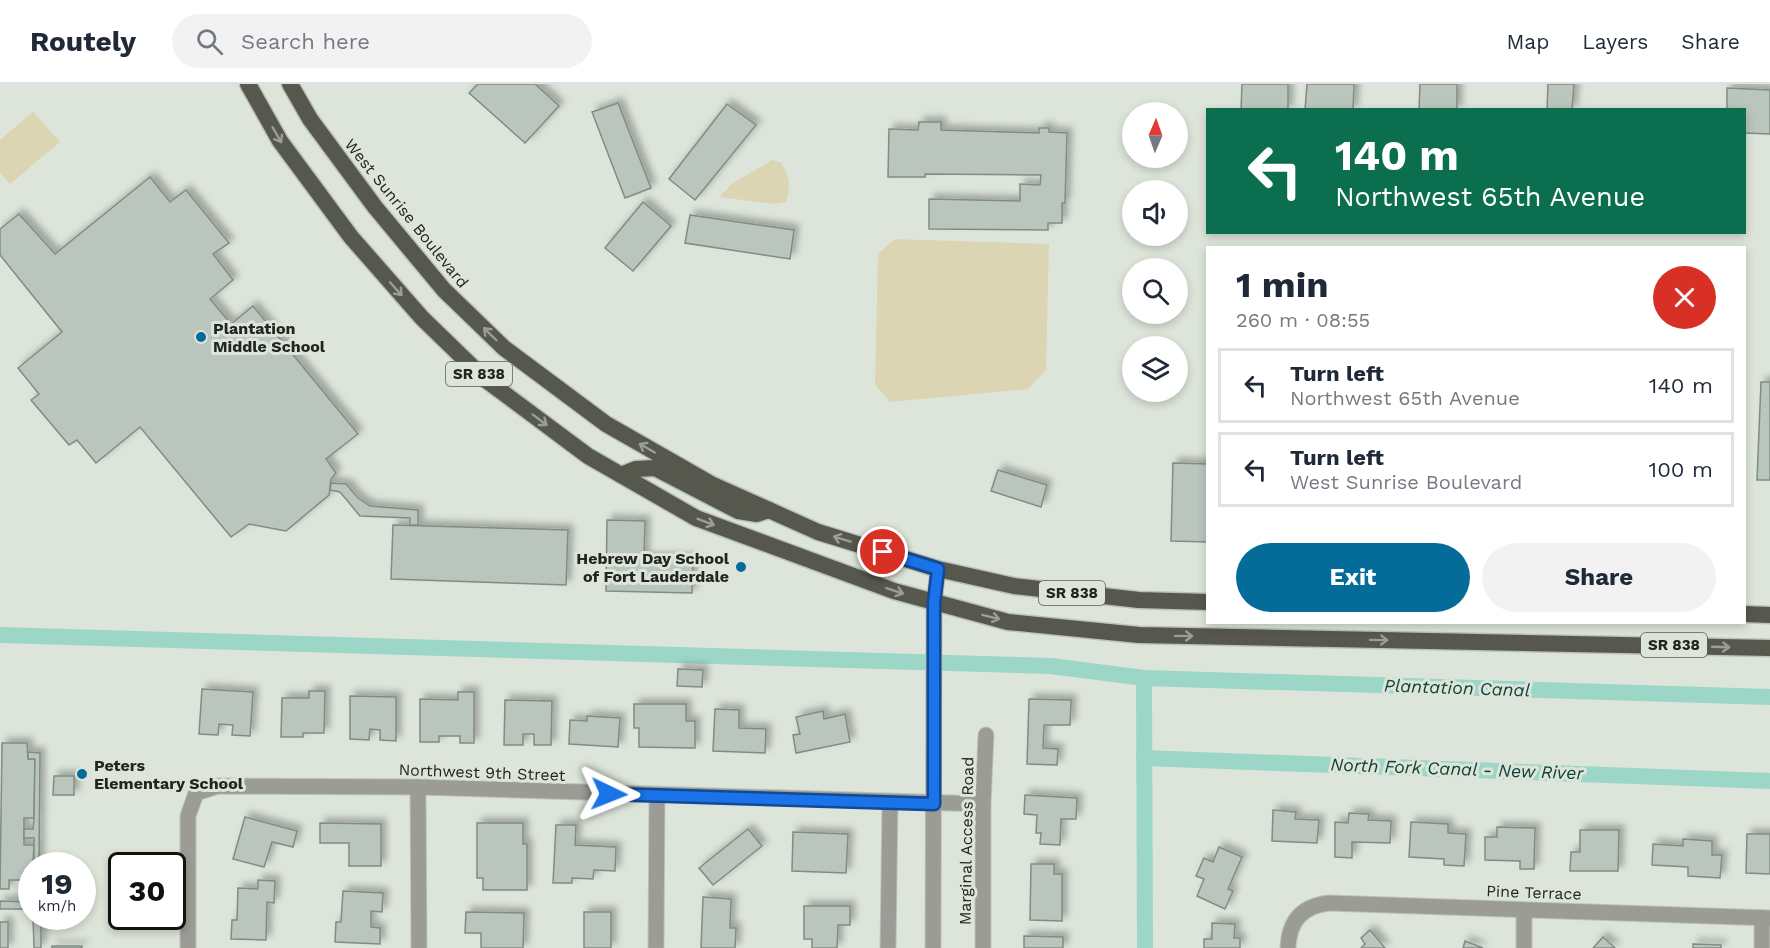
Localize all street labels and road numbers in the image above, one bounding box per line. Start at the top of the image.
street label: West Sunrise Boulevard [341,135,472,291]
road number: SR 838 [446,362,512,386]
road number: SR 838 [1039,581,1105,605]
road number: SR 838 [1641,633,1707,657]
street label: Marginal Access Road [956,757,977,925]
street label: Northwest 9th Street [398,760,566,785]
street label: Pine Terrace [1486,881,1582,904]

